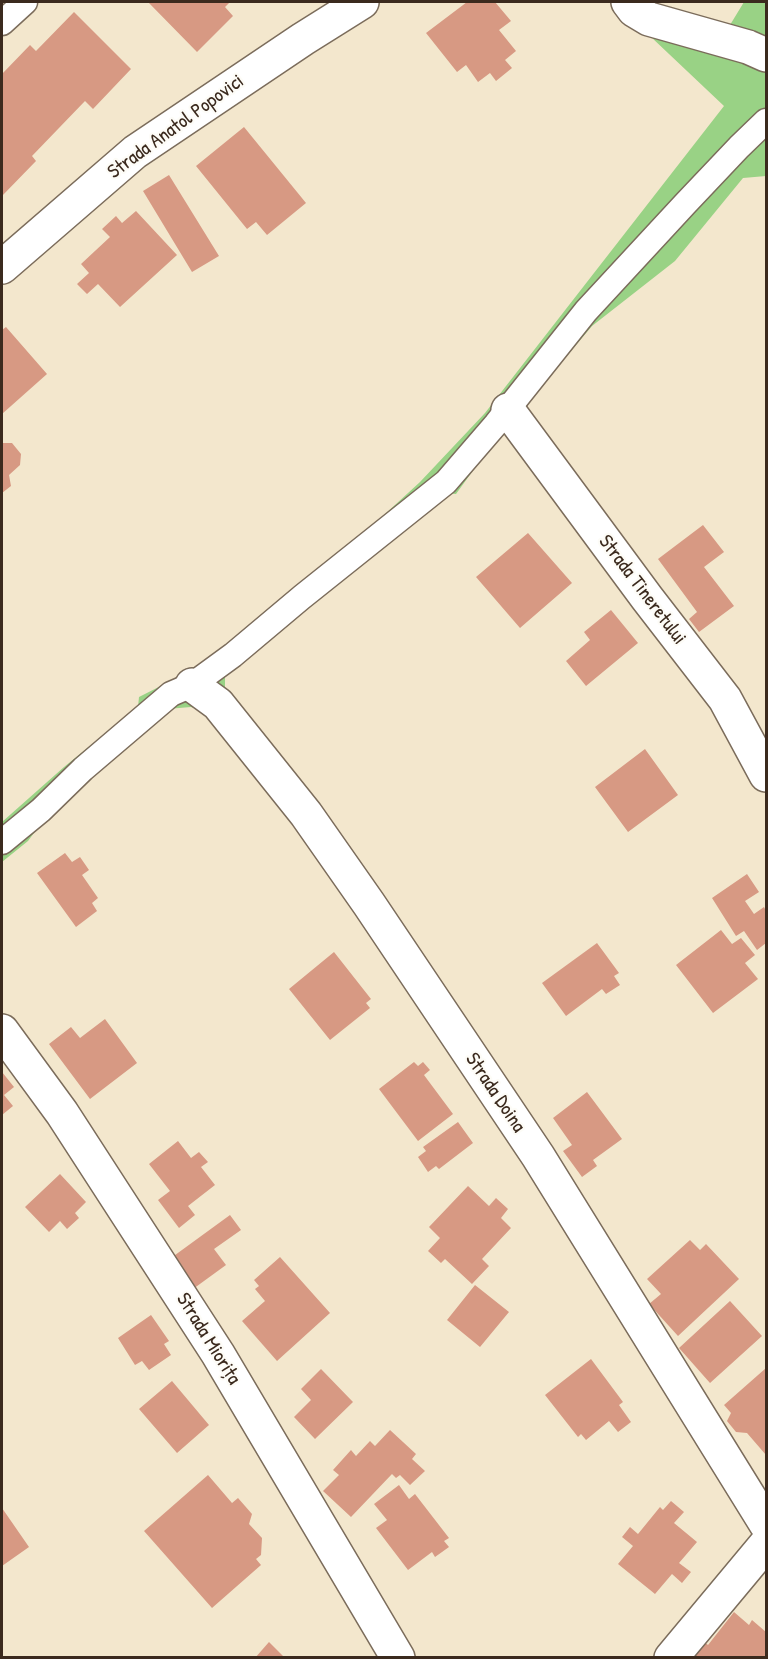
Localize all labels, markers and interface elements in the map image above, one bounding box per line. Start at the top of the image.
street label: Strada Anatol Popovici [103,70,249,184]
street label: Strada Tineretului [593,530,691,650]
street label: Strada Doina [460,1049,530,1137]
street label: Strada Miorița [170,1289,246,1389]

